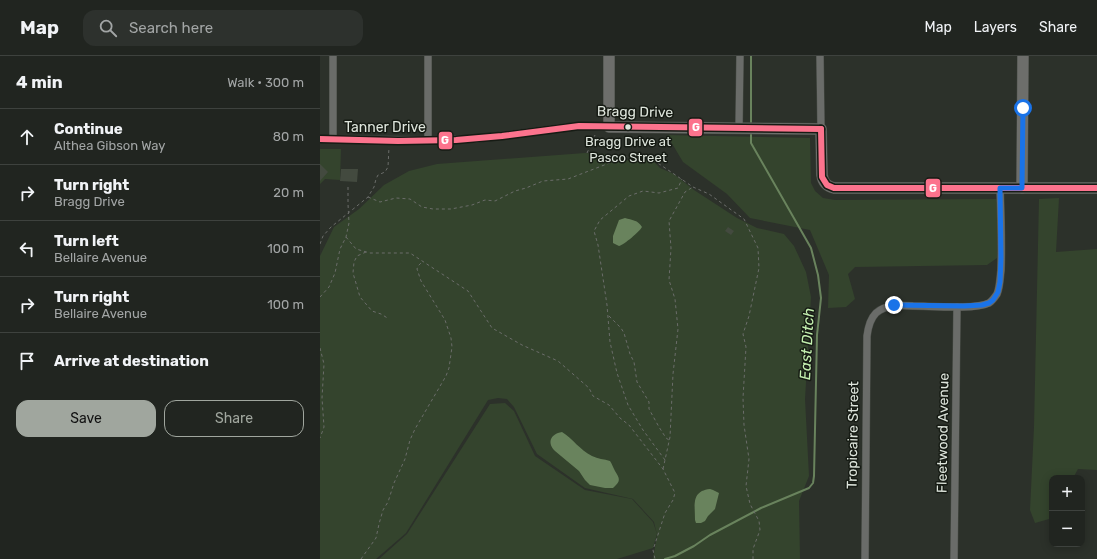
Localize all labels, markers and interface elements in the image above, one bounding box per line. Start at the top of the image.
search box [83,10,363,46]
text: Map [20,16,59,39]
icon: search [97,17,119,39]
text: Search here [129,19,213,37]
text: Map [925,19,952,36]
text: Layers [974,19,1017,36]
text: Share [1039,19,1077,36]
text: 4 min [16,72,63,92]
text: Walk · 300 m [227,75,304,90]
route start [1014,99,1032,117]
street label: Bragg Drive [597,103,673,121]
line badge: G [688,118,703,137]
street label: Tanner Drive [344,119,426,136]
text: Continue [54,120,123,138]
text: G [692,121,700,134]
marker: Bragg Drive at Pasco Street [623,122,633,132]
icon: ahead [16,126,38,148]
text: 80 m [273,129,304,144]
line badge: G [438,131,453,150]
text: G [441,134,449,147]
place label: Bragg Drive at Pasco Street [585,134,671,165]
text: Althea Gibson Way [54,138,166,153]
text: Turn right [54,176,129,194]
line badge: G [925,178,941,198]
icon: right [16,182,38,204]
text: G [929,182,937,195]
text: 20 m [273,185,304,200]
text: Bragg Drive [54,194,125,209]
text: Turn left [54,232,119,250]
icon: left [16,238,38,260]
text: 100 m [267,241,304,256]
text: Bellaire Avenue [54,250,147,265]
text: Turn right [54,288,129,306]
icon: right [16,294,38,316]
route end [885,296,903,314]
text: 100 m [267,297,304,312]
text: Bellaire Avenue [54,306,147,321]
water label: East Ditch [796,308,818,380]
icon: arrive [16,350,38,372]
text: Arrive at destination [54,352,209,370]
street label: Fleetwood Avenue [933,373,953,493]
street label: Tropicaire Street [844,380,862,489]
button: Save [16,400,156,437]
button: Share [164,400,304,437]
map controls [1049,475,1085,547]
button: + [1049,475,1085,511]
button: − [1049,511,1085,547]

